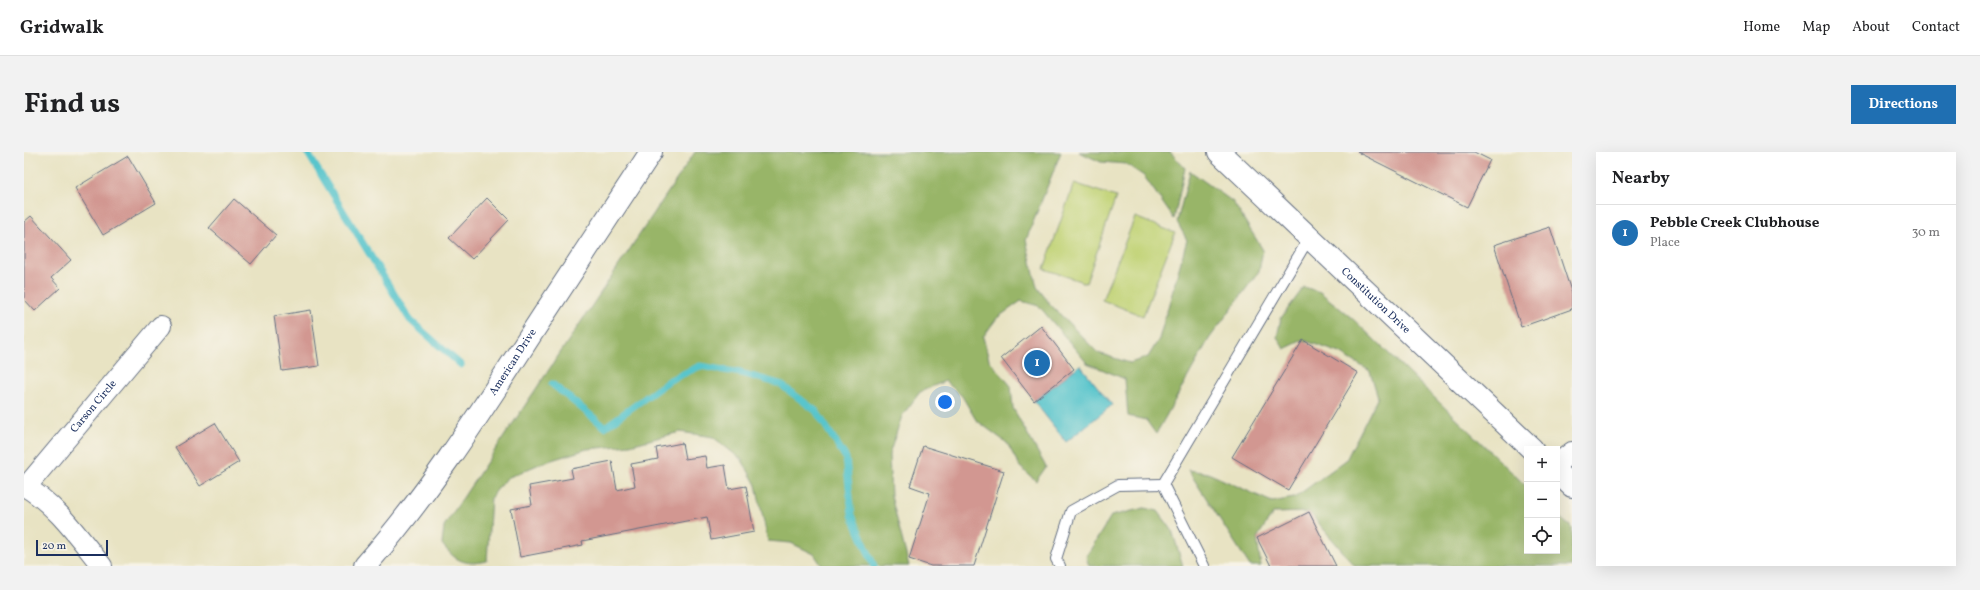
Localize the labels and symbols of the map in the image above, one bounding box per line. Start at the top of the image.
street label: Constitution Drive [1338,264,1414,337]
street label: American Drive [486,326,540,398]
pin: 1 [1024,348,1050,378]
street label: Carson Circle [67,377,120,436]
your location [935,392,955,412]
scale bar [36,538,108,557]

